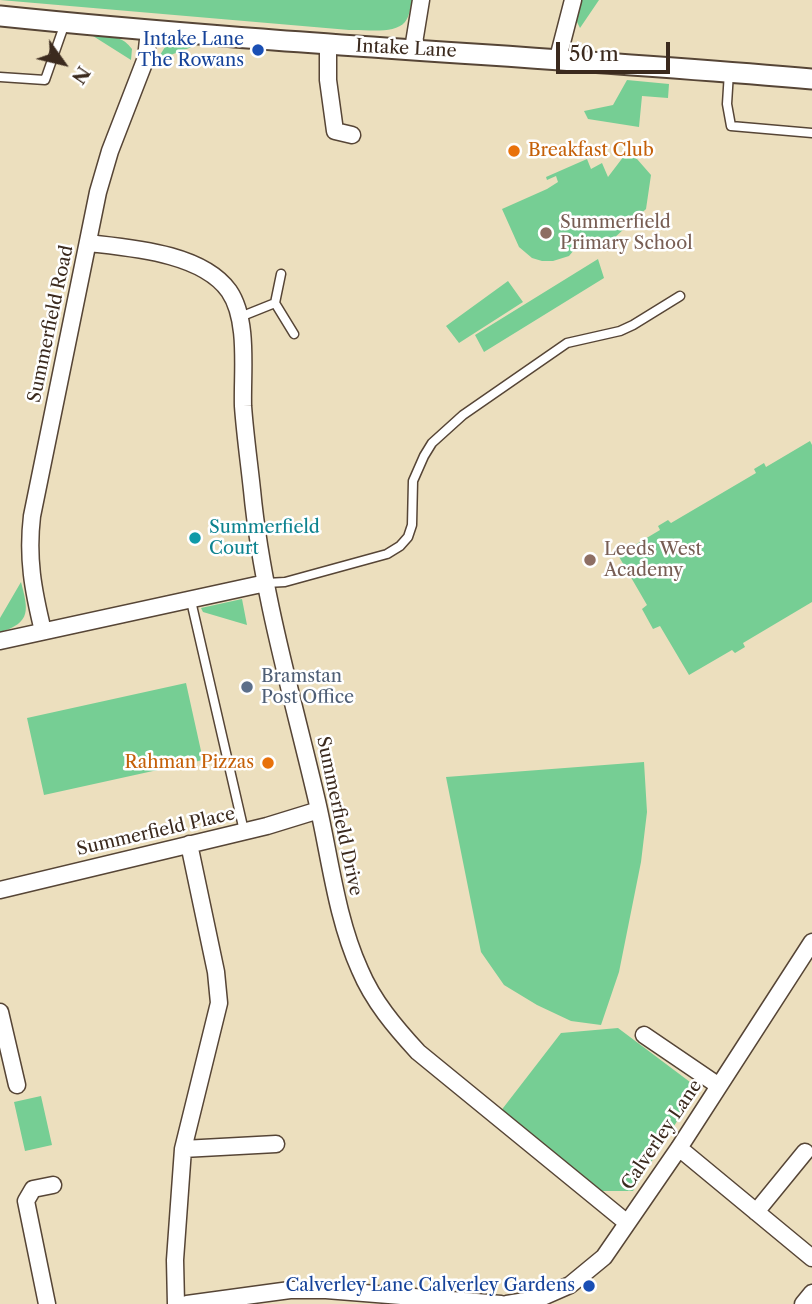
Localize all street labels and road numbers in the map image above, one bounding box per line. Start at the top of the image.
street label: Intake Lane [355,36,457,62]
street label: Summerfield Road [24,243,78,405]
street label: Summerfield Drive [312,734,366,898]
street label: Summerfield Place [75,803,237,861]
street label: Calverley Lane [617,1076,707,1194]

